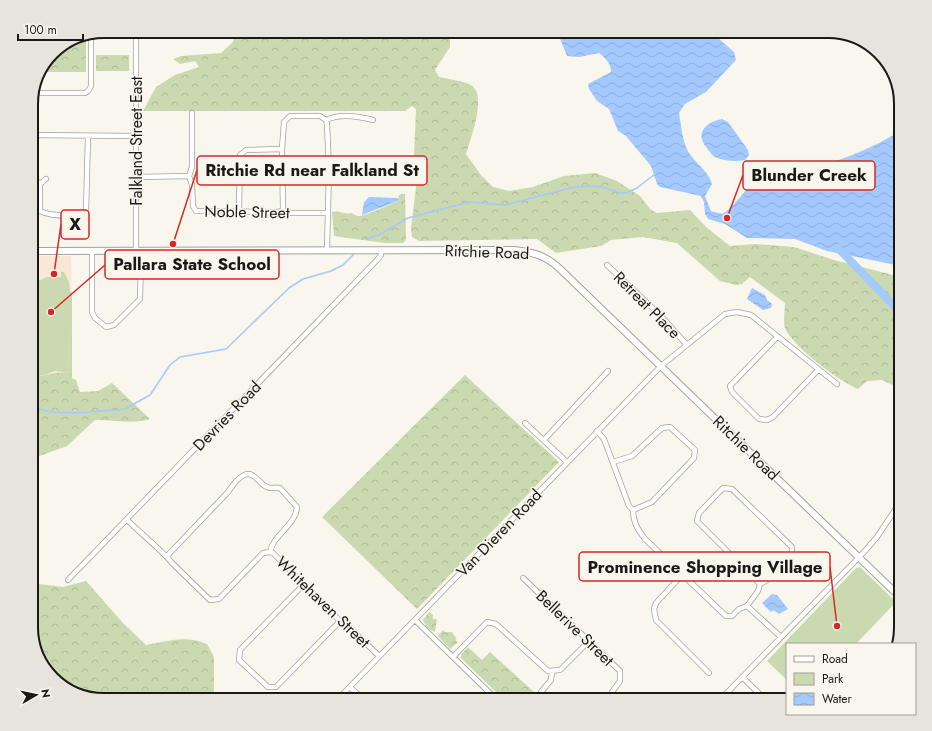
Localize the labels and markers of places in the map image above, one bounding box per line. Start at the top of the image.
callout: Ritchie Rd near Falkland St [197,156,427,185]
callout: Blunder Creek [743,161,875,190]
callout: X [61,210,89,239]
callout: Pallara State School [105,250,279,279]
callout: Prominence Shopping Village [579,552,830,581]

